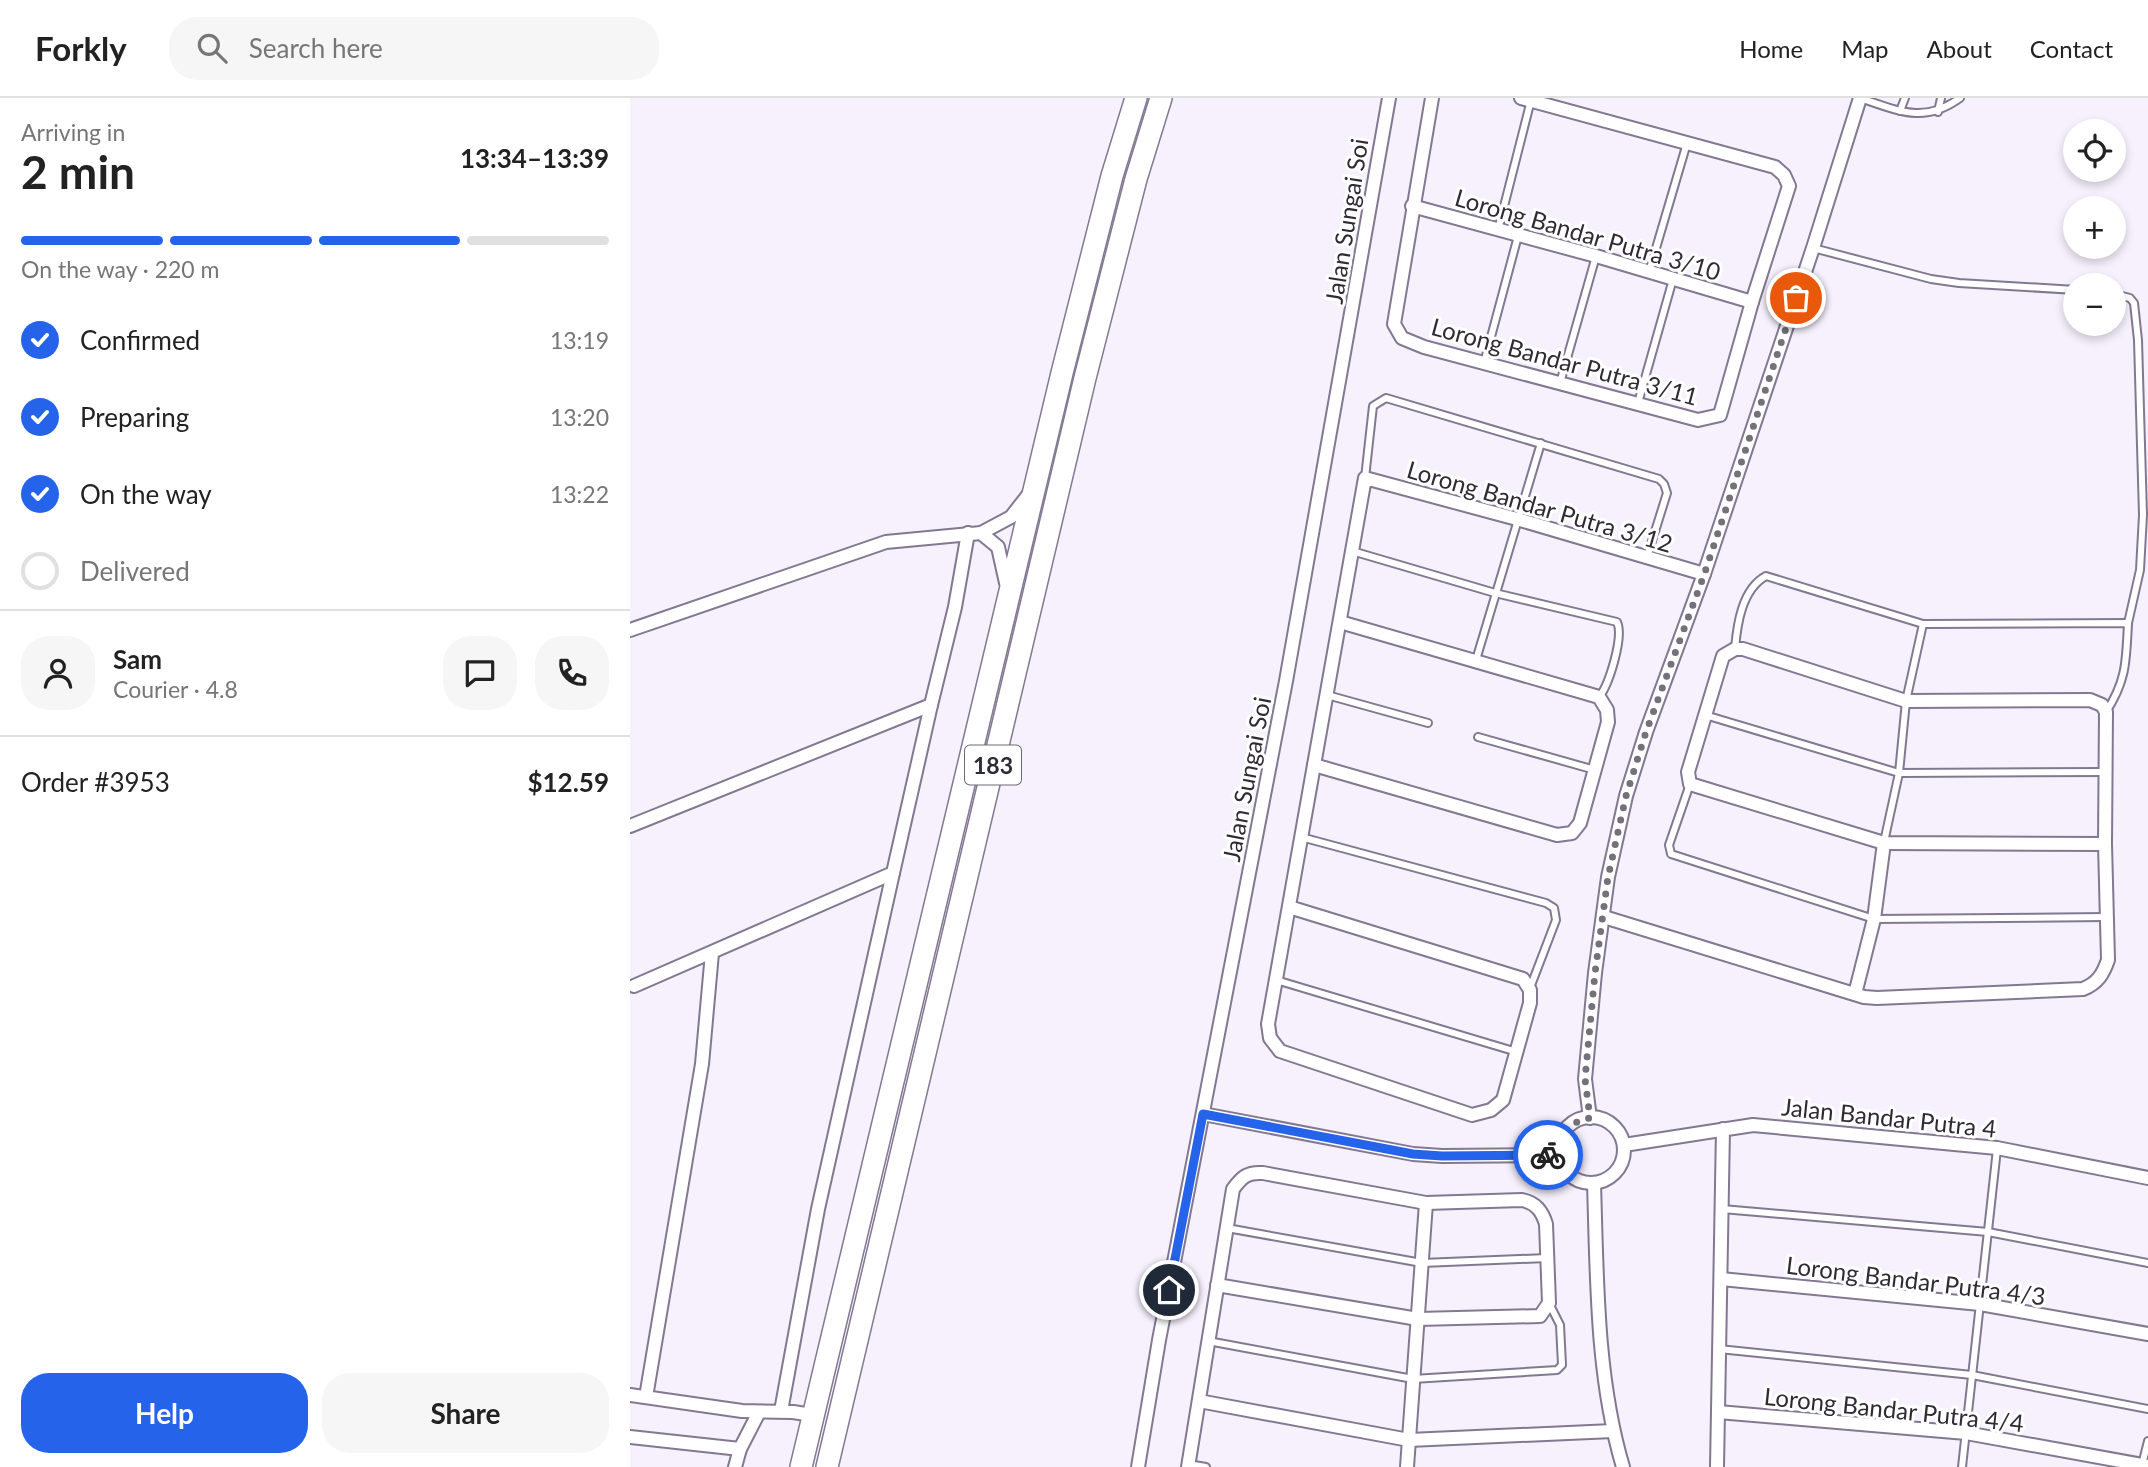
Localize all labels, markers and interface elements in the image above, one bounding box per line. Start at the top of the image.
search box [169,17,659,80]
text: Forkly [35,28,127,68]
icon: search [193,29,231,67]
text: Search here [249,32,383,64]
text: Home [1739,34,1803,63]
text: Map [1841,34,1889,63]
text: About [1927,34,1992,63]
text: Contact [2030,34,2113,63]
text: Arriving in [21,118,125,146]
map controls [2063,119,2126,336]
button: locate [2063,119,2126,182]
street label: Jalan Sungai Soi [1319,136,1373,306]
text: 13:34–13:39 [460,142,609,174]
text: 2 min [21,144,135,199]
street label: Lorong Bandar Putra 3/10 [1452,182,1724,286]
button: + [2063,196,2126,259]
text: On the way · 220 m [21,255,220,283]
pin [1766,268,1826,328]
button: − [2063,273,2126,336]
icon: bag [1777,279,1815,317]
street label: Lorong Bandar Putra 3/11 [1429,311,1701,411]
icon: check [21,321,59,359]
text: Confirmed [80,324,200,356]
text: 13:19 [550,326,609,354]
icon: check [21,398,59,436]
text: Preparing [80,401,189,433]
text: 13:20 [550,403,609,431]
street label: Lorong Bandar Putra 3/12 [1404,454,1676,558]
icon: check [21,475,59,513]
text: On the way [80,478,212,510]
text: 13:22 [550,480,609,508]
text: Delivered [80,555,190,587]
button: person [21,636,95,710]
button: chat [443,636,517,710]
button: phone [535,636,609,710]
text: Sam [113,643,162,675]
text: Courier · 4.8 [113,675,238,703]
street label: Jalan Sungai Soi [1216,694,1276,864]
road number: 183 [965,746,1021,785]
text: Order #3953 [21,766,170,798]
text: $12.59 [527,766,609,798]
street label: Jalan Bandar Putra 4 [1780,1091,1998,1143]
courier [1513,1120,1583,1190]
icon: bike [1529,1136,1567,1174]
street label: Lorong Bandar Putra 4/3 [1785,1250,2047,1310]
pin [1139,1260,1199,1320]
icon: home [1150,1271,1188,1309]
button: Help [21,1373,308,1453]
button: Share [322,1373,609,1453]
street label: Lorong Bandar Putra 4/4 [1763,1381,2025,1437]

